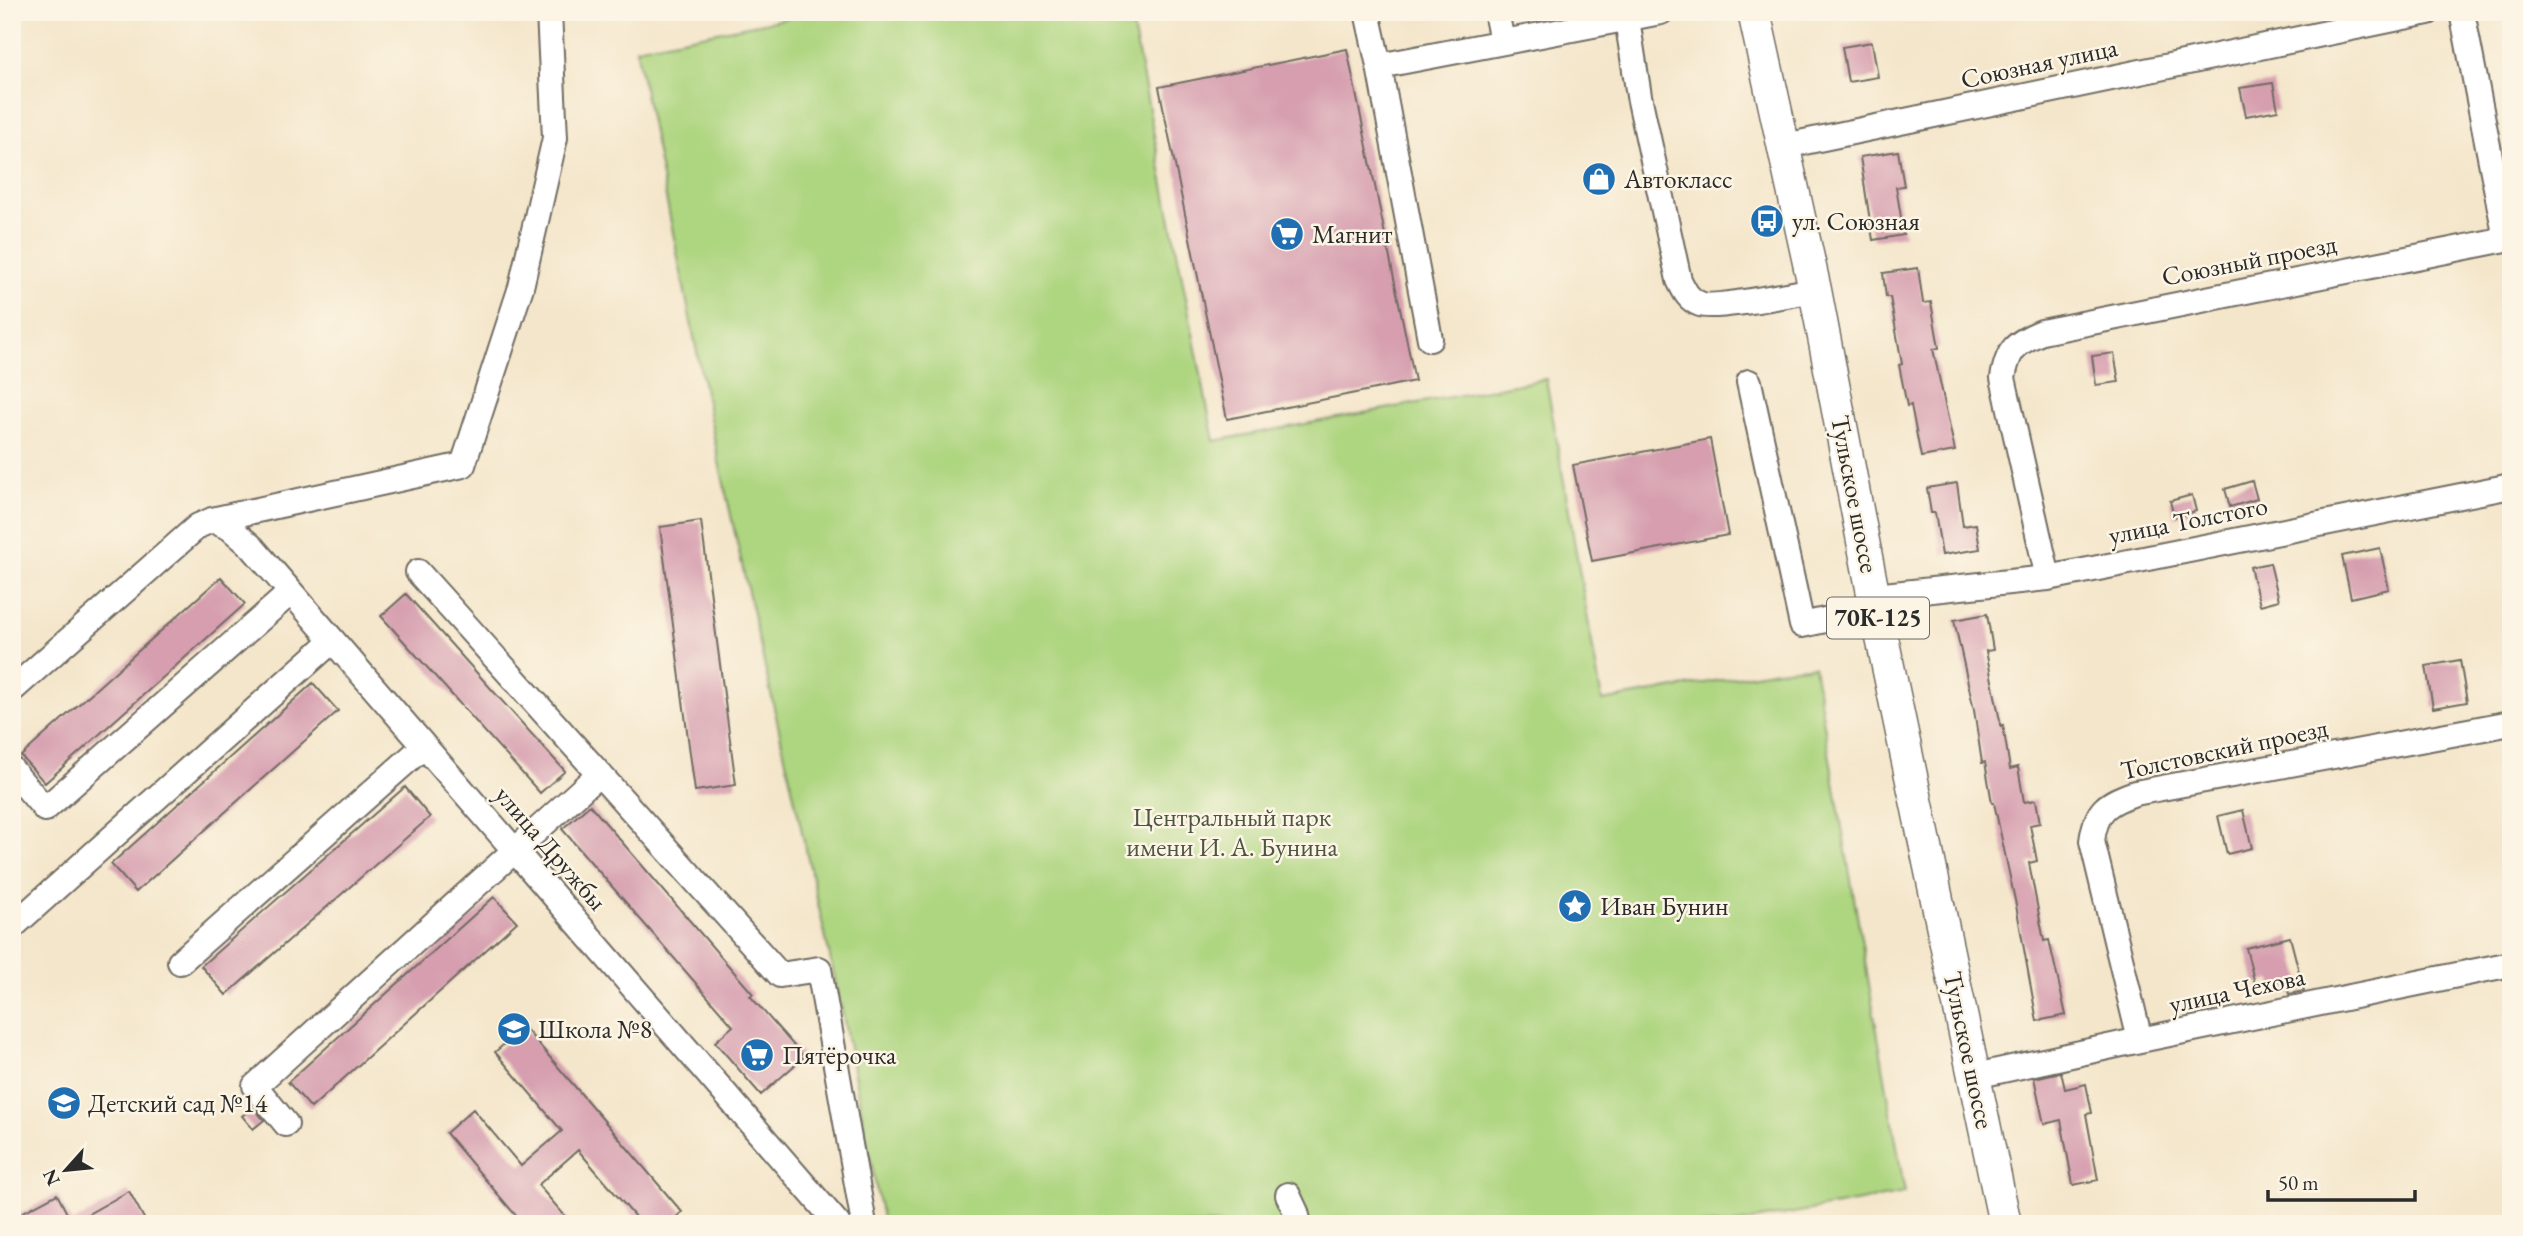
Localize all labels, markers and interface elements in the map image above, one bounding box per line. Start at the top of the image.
street label: Союзная улица [1957,30,2121,96]
shop icon: Автокласс [1580,160,1618,198]
place label: Автокласс [1623,162,1733,196]
bus stop icon: ул. Союзная [1748,202,1786,240]
place label: ул. Союзная [1792,204,1920,238]
supermarket icon: Магнит [1268,215,1306,253]
place label: Магнит [1312,217,1393,251]
street label: Союзный проезд [2159,226,2339,294]
street label: Тульское шоссе [1823,412,1887,576]
street label: улица Толстого [2105,488,2271,552]
road number: 70К-125 [1827,598,1929,638]
street label: Толстовский проезд [2117,710,2331,788]
street label: улица Дружбы [487,778,615,918]
park label: Центральный парк имени И. А. Бунина [1126,800,1338,864]
place icon: Иван Бунин [1556,887,1594,925]
place label: Иван Бунин [1600,889,1729,923]
street label: улица Чехова [2166,959,2309,1021]
street label: Тульское шоссе [1936,968,2002,1132]
school or university icon: Школа №8 [495,1010,533,1048]
place label: Школа №8 [538,1012,652,1046]
supermarket icon: Пятёрочка [738,1036,776,1074]
place label: Пятёрочка [782,1038,897,1072]
school or university icon: Детский сад №14 [45,1084,83,1122]
place label: Детский сад №14 [88,1086,268,1120]
north arrow [32,1134,102,1204]
scale bar [2268,1159,2414,1203]
text: N [36,1164,66,1190]
text: 50 m [2278,1169,2319,1196]

